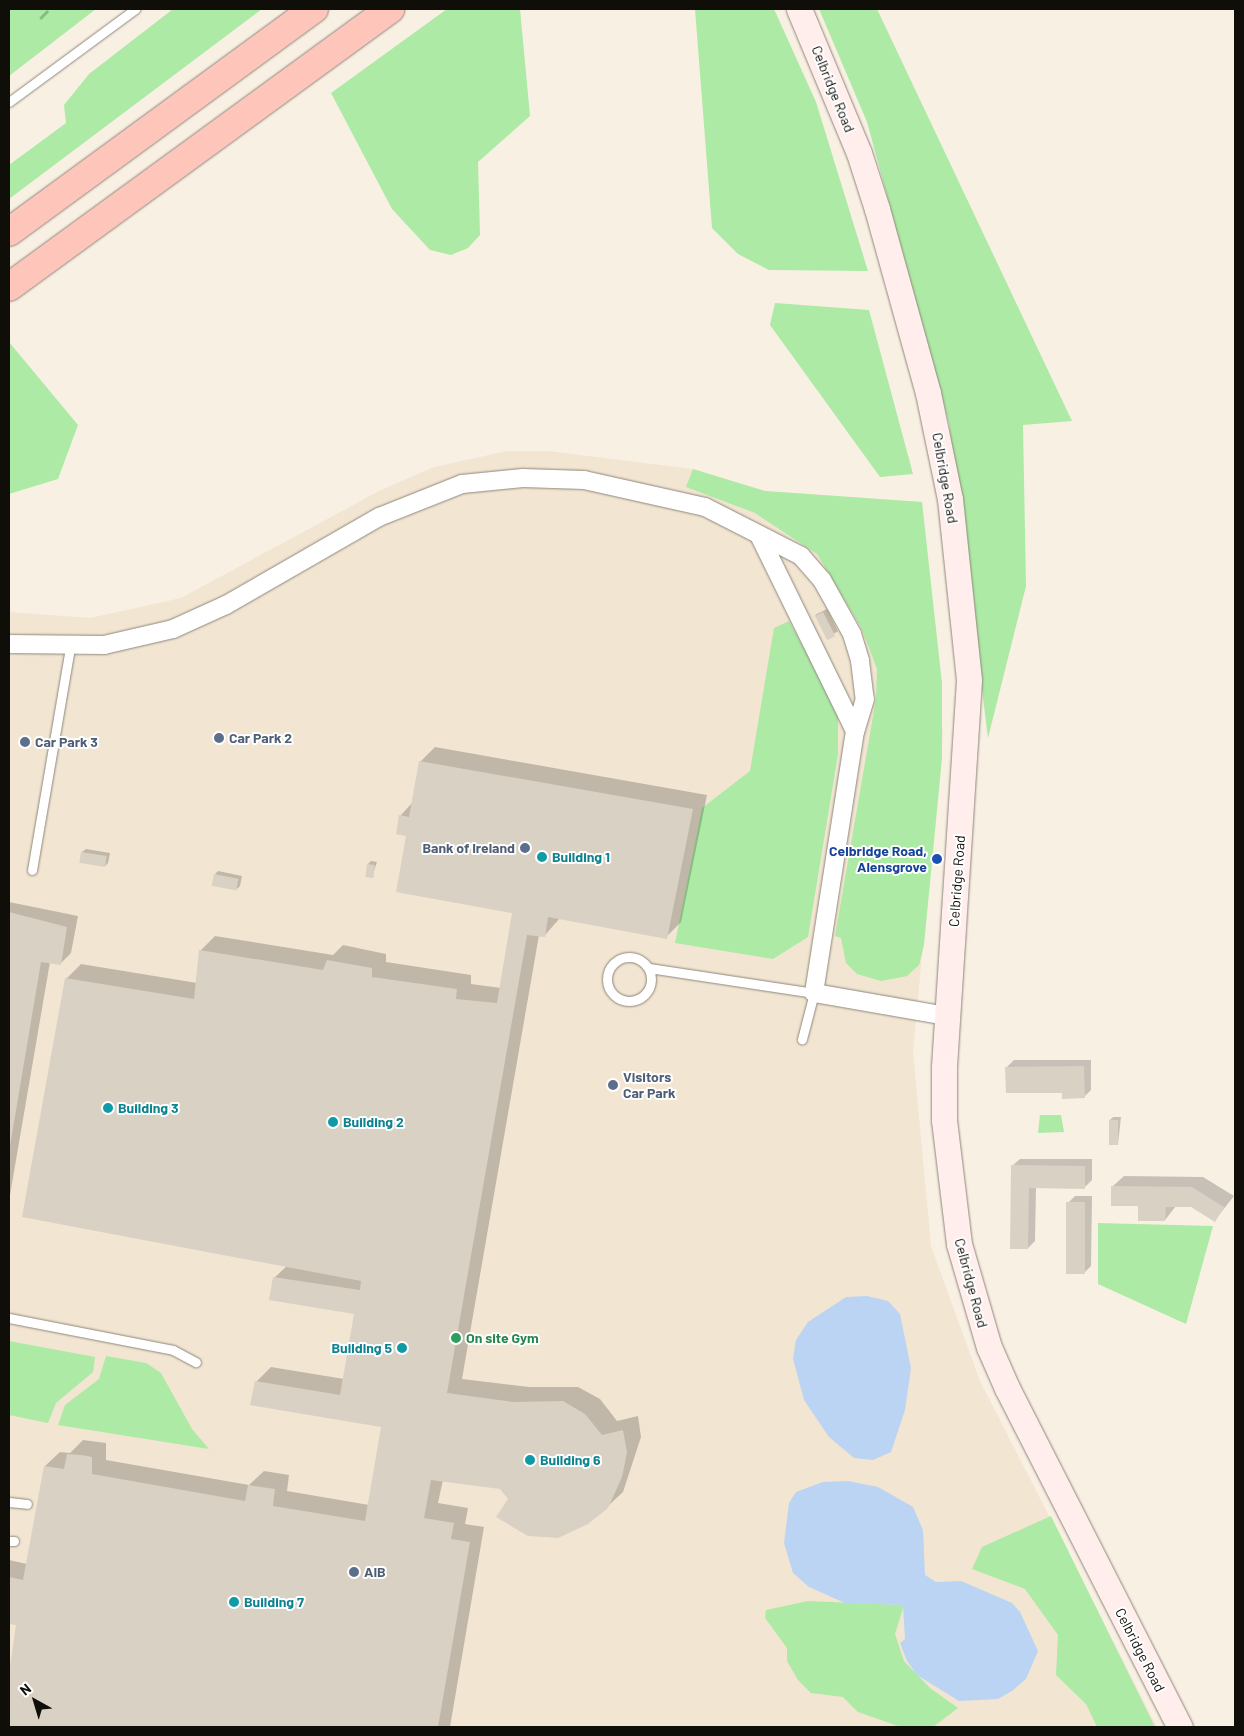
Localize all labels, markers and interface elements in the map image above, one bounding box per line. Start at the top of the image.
street label: Celbridge Road [808,43,858,135]
street label: Celbridge Road [929,431,961,525]
place label: Car Park 2 [229,730,292,746]
marker: Car Park 2 [213,732,225,744]
place label: Car Park 3 [35,734,98,750]
marker: Car Park 3 [19,736,31,748]
street label: Celbridge Road [945,835,969,927]
place label: Bank of Ireland [422,840,515,856]
marker: Bank of Ireland [519,842,531,854]
place label: Celbridge Road, Alensgrove [829,843,927,876]
place label: Building 1 [552,849,610,865]
marker: Building 1 [536,851,548,863]
marker: Celbridge Road, Alensgrove [931,853,943,865]
place label: Visitors Car Park [623,1069,675,1102]
marker: Visitors Car Park [607,1079,619,1091]
place label: Building 3 [118,1100,179,1116]
marker: Building 3 [102,1102,114,1114]
place label: Building 2 [343,1114,404,1130]
marker: Building 2 [327,1116,339,1128]
street label: Celbridge Road [951,1236,991,1330]
place label: On site Gym [466,1330,539,1346]
marker: On site Gym [450,1332,462,1344]
place label: Building 5 [332,1340,392,1356]
marker: Building 5 [396,1342,408,1354]
place label: Building 6 [540,1452,600,1468]
marker: Building 6 [524,1454,536,1466]
place label: AIB [364,1564,386,1580]
marker: AIB [348,1566,360,1578]
place label: Building 7 [244,1594,304,1610]
marker: Building 7 [228,1596,240,1608]
street label: Celbridge Road [1112,1605,1168,1695]
north arrow [10,1676,60,1726]
text: N [16,1679,34,1698]

